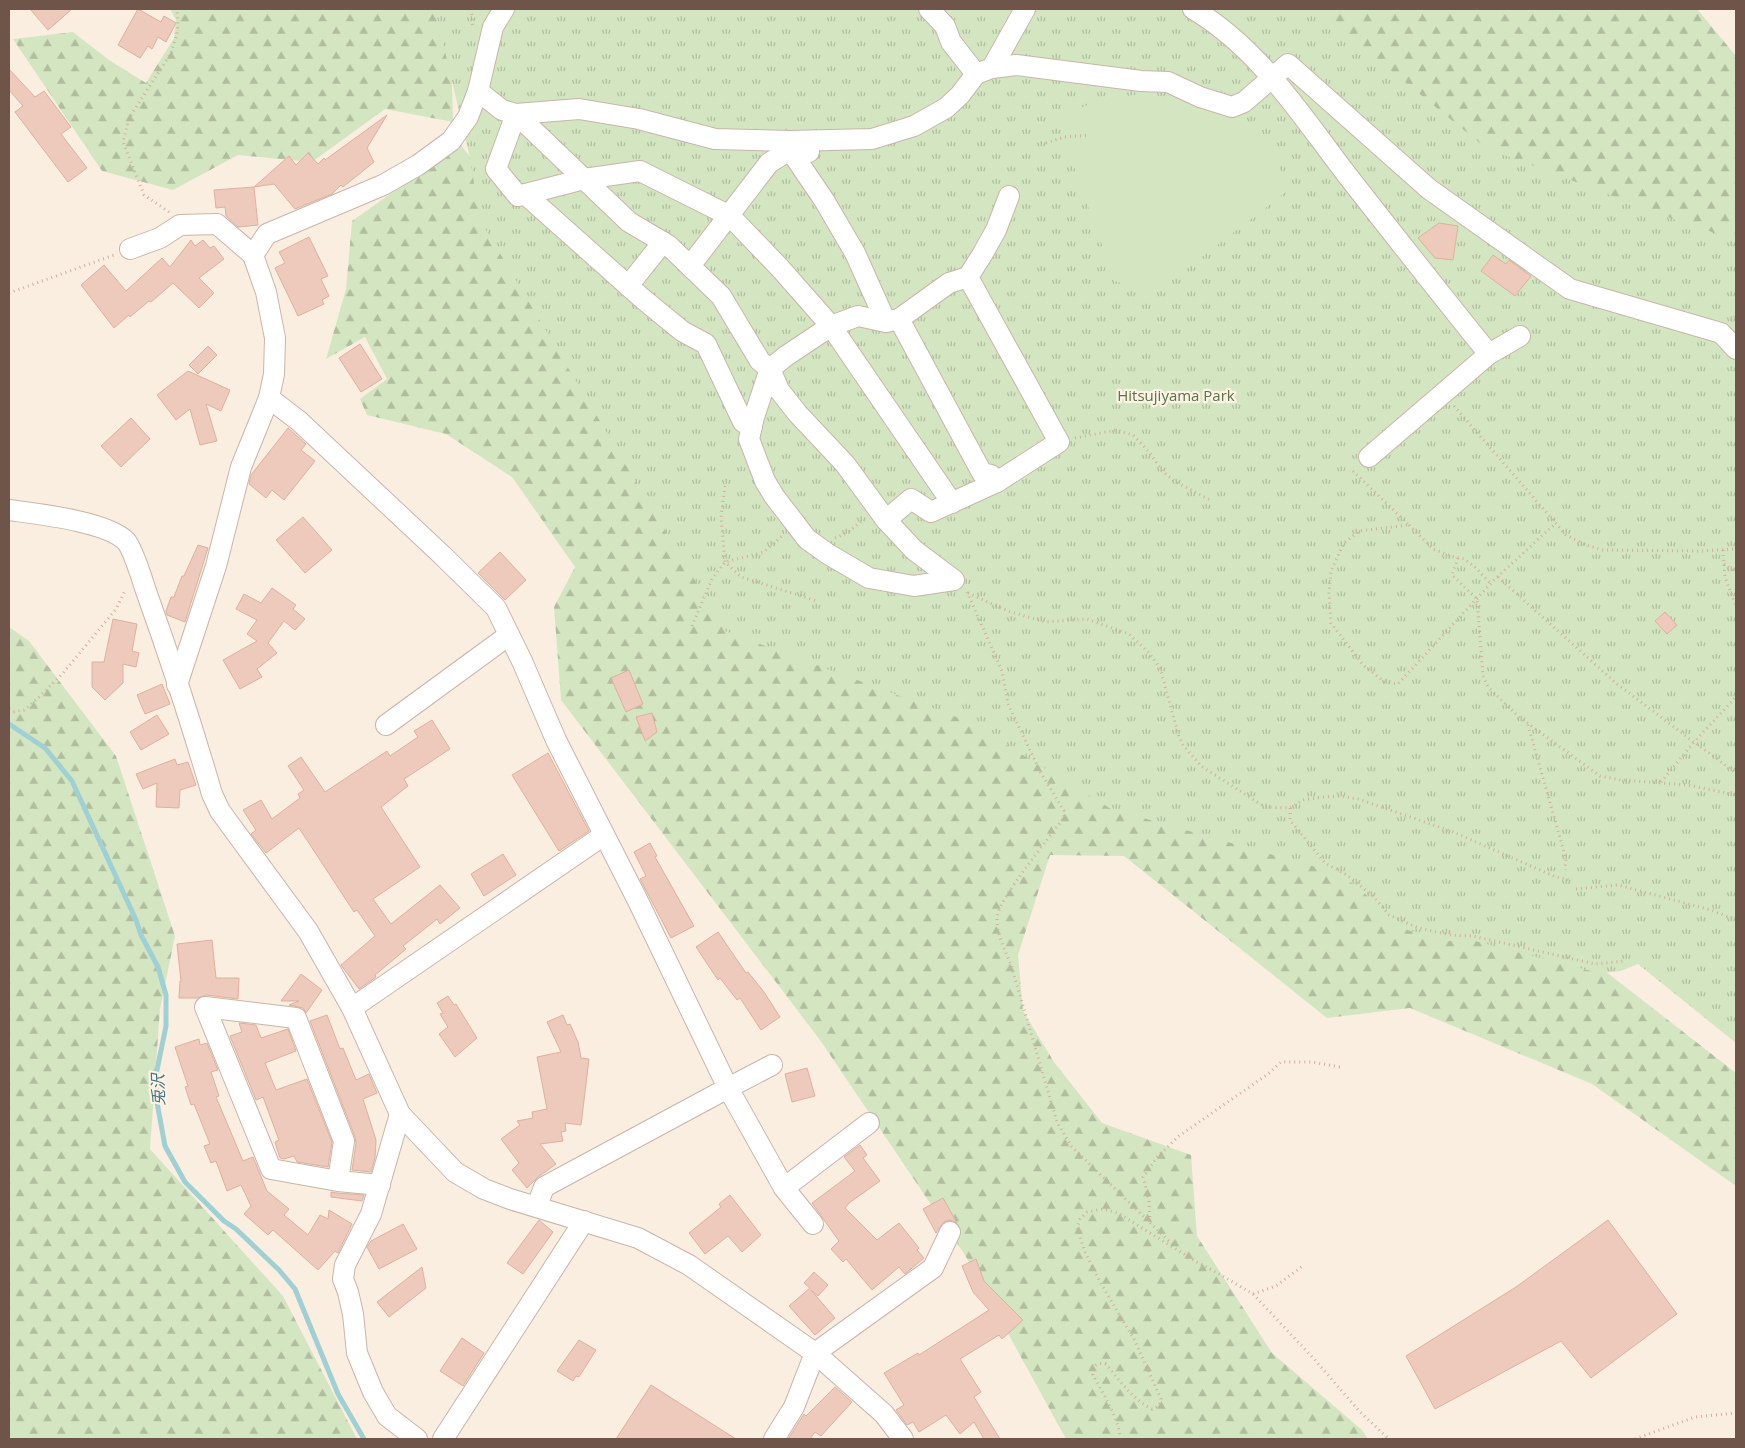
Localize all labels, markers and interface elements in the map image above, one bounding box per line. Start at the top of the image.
park label: Hitsujiyama Park [1117,385,1235,405]
water label: 兎沢 [146,1072,170,1106]

